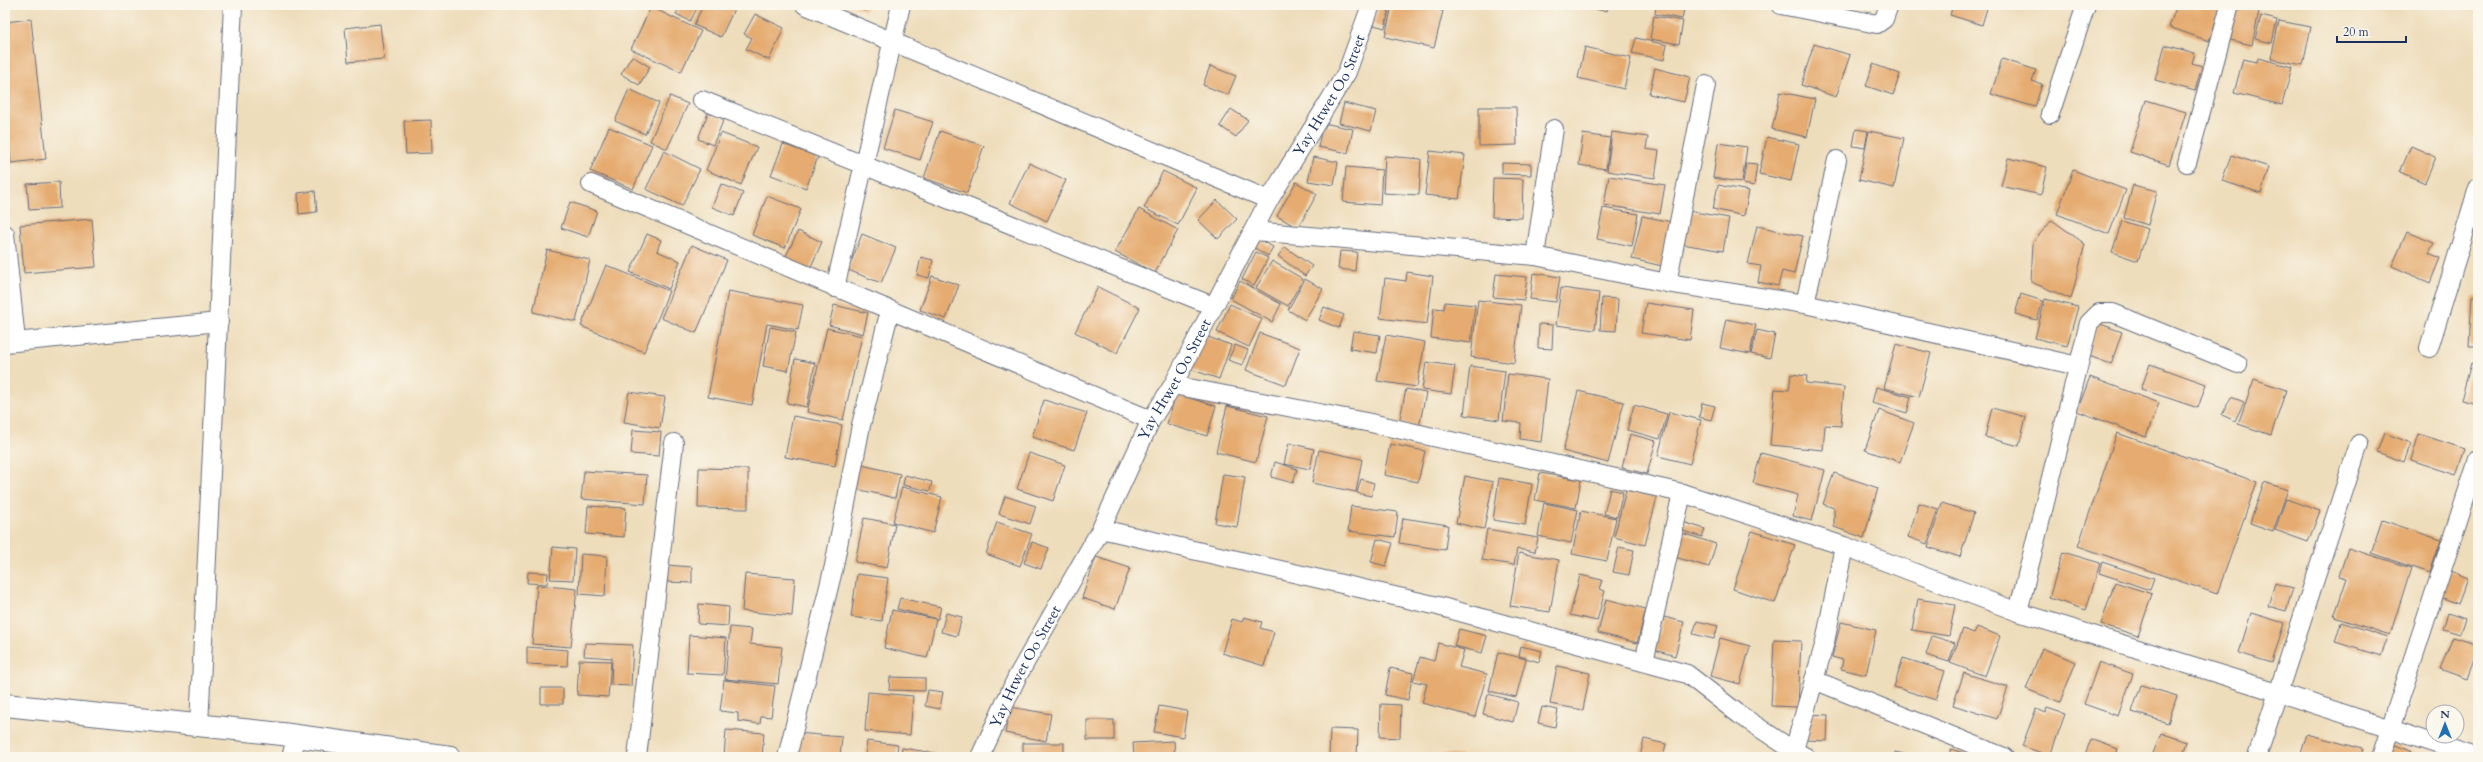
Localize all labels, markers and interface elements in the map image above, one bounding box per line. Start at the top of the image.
scale bar [2337,18,2406,44]
text: 20 m [2343,24,2370,40]
street label: Yay Htwet Oo Street [1288,32,1370,160]
street label: Yay Htwet Oo Street [1133,315,1216,443]
street label: Yay Htwet Oo Street [985,602,1066,731]
north arrow [2425,704,2465,744]
text: N [2440,707,2450,722]

